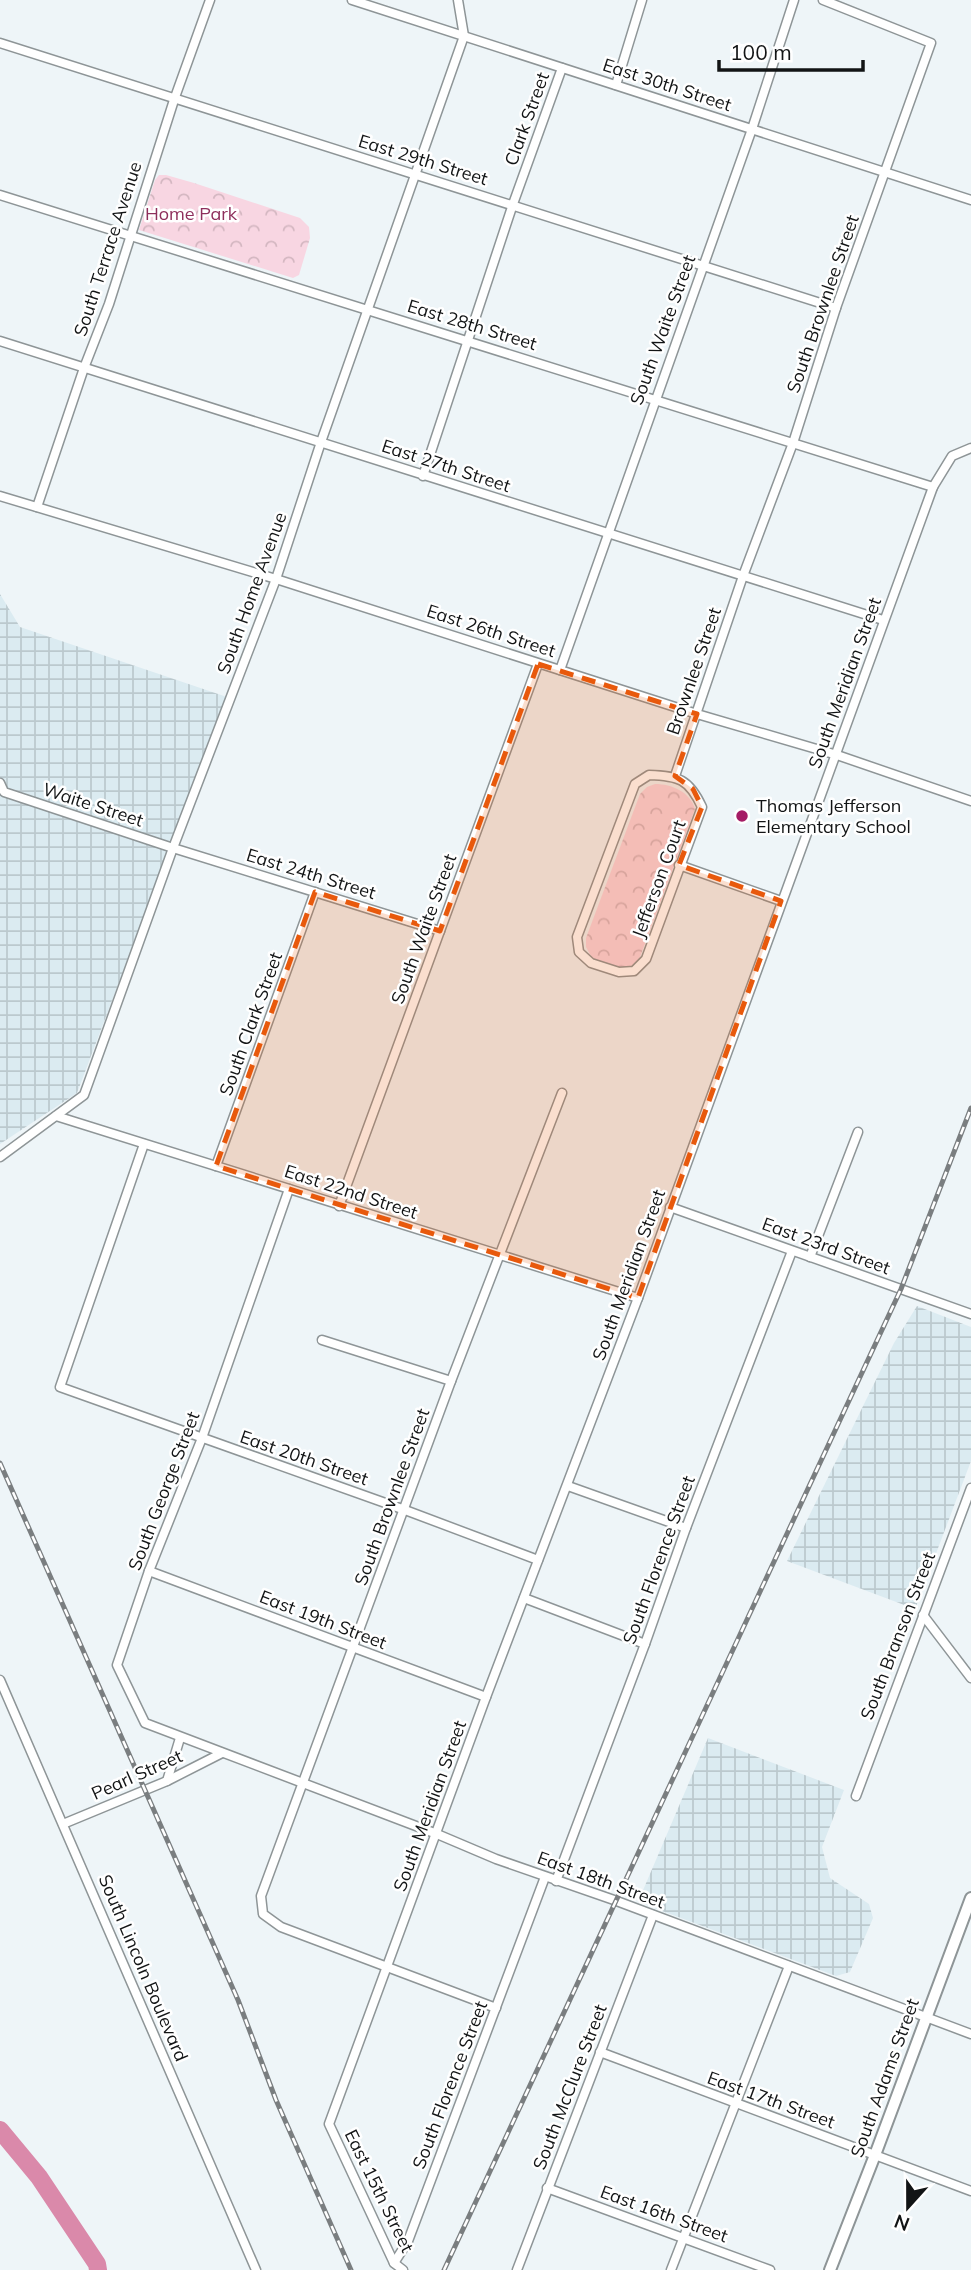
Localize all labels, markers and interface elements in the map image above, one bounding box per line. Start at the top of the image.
scale bar [719,28,862,72]
text: 100 m [730,39,792,65]
street label: East 30th Street [600,53,734,116]
street label: Clark Street [499,69,554,169]
street label: East 29th Street [356,129,491,190]
street label: South Terrace Avenue [68,159,147,339]
park label: Home Park [145,202,238,225]
street label: South Brownlee Street [781,212,864,396]
street label: South Waite Street [625,252,700,408]
street label: East 28th Street [405,294,540,355]
street label: East 27th Street [379,434,513,497]
street label: South Home Avenue [212,509,291,677]
street label: South Meridian Street [803,594,886,772]
street label: East 26th Street [424,599,558,662]
street label: Brownlee Street [661,604,726,738]
street label: Waite Street [40,777,146,832]
place label: Thomas Jefferson Elementary School [756,794,911,838]
marker: Thomas Jefferson Elementary School [734,808,750,824]
street label: Jefferson Court [627,817,690,941]
street label: East 24th Street [244,843,379,904]
street label: South Waite Street [386,851,461,1007]
street label: South Clark Street [214,949,287,1099]
street label: East 22nd Street [282,1159,421,1224]
street label: South Meridian Street [587,1186,670,1364]
street label: East 23rd Street [759,1212,893,1279]
street label: South Brownlee Street [349,1405,434,1589]
street label: South George Street [123,1408,204,1573]
street label: East 20th Street [237,1425,371,1490]
street label: South Florence Street [617,1472,700,1647]
street label: South Branson Street [855,1549,940,1723]
street label: East 19th Street [257,1585,390,1654]
street label: South Meridian Street [388,1717,471,1895]
street label: Pearl Street [88,1744,186,1805]
street label: East 18th Street [534,1846,668,1913]
street label: South Lincoln Boulevard [94,1871,193,2065]
street label: South Adams Street [845,1995,924,2160]
street label: South Florence Street [407,1998,492,2172]
street label: South McClure Street [527,2001,612,2173]
street label: East 17th Street [704,2066,838,2133]
street label: East 15th Street [340,2126,419,2256]
north arrow [873,2172,943,2242]
street label: East 16th Street [597,2180,731,2247]
text: N [891,2209,913,2237]

